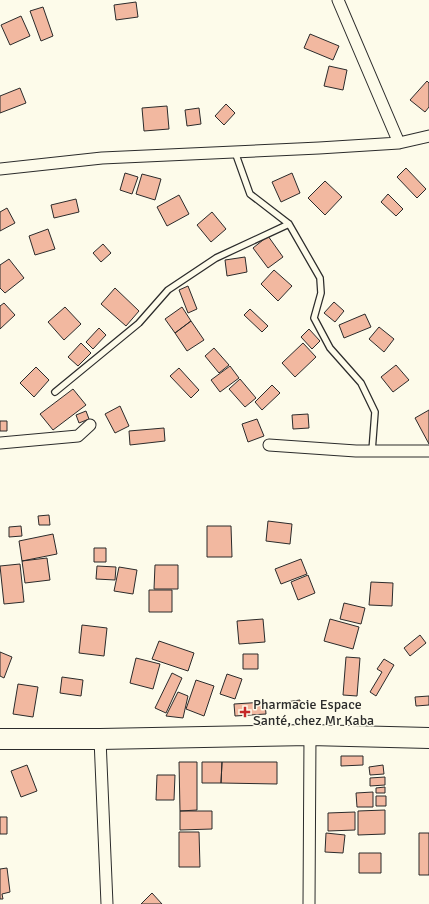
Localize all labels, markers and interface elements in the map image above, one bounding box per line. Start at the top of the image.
place label: Pharmacie Espace Santé, chez Mr Kaba [253,696,374,729]
marker: Pharmacie Espace Santé, chez Mr Kaba [240,707,250,717]

